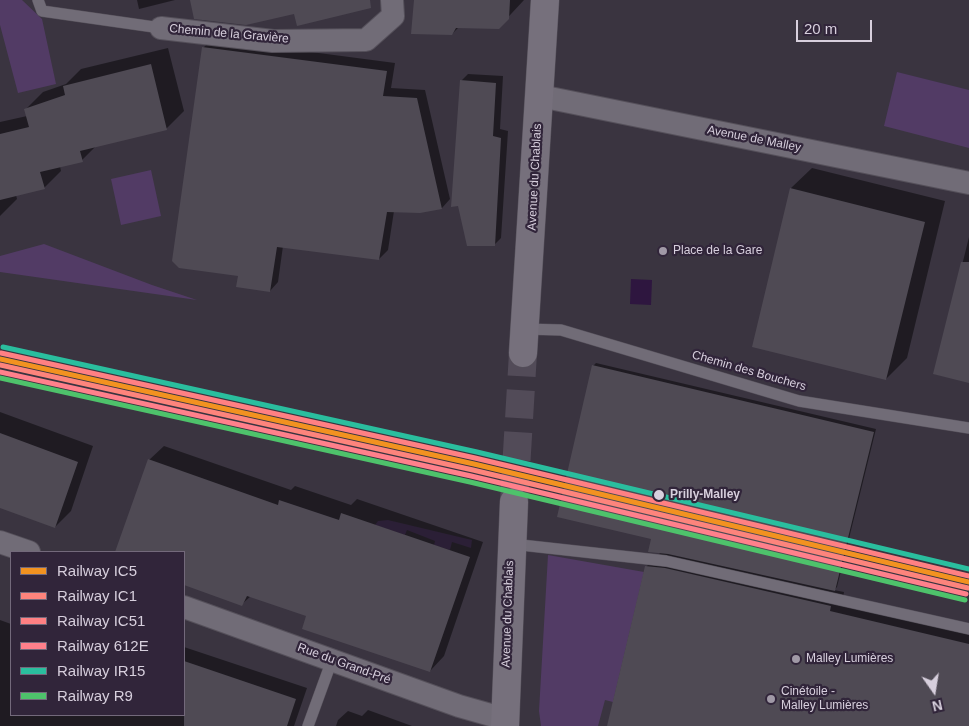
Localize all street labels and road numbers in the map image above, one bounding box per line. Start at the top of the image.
street label: Chemin de la Gravière [169,22,289,46]
street label: Avenue du Chablais [525,123,545,231]
street label: Avenue de Malley [706,123,802,155]
street label: Chemin des Bouchers [690,348,808,394]
street label: Avenue du Chablais [499,560,517,668]
street label: Rue du Grand-Pré [295,640,393,688]

